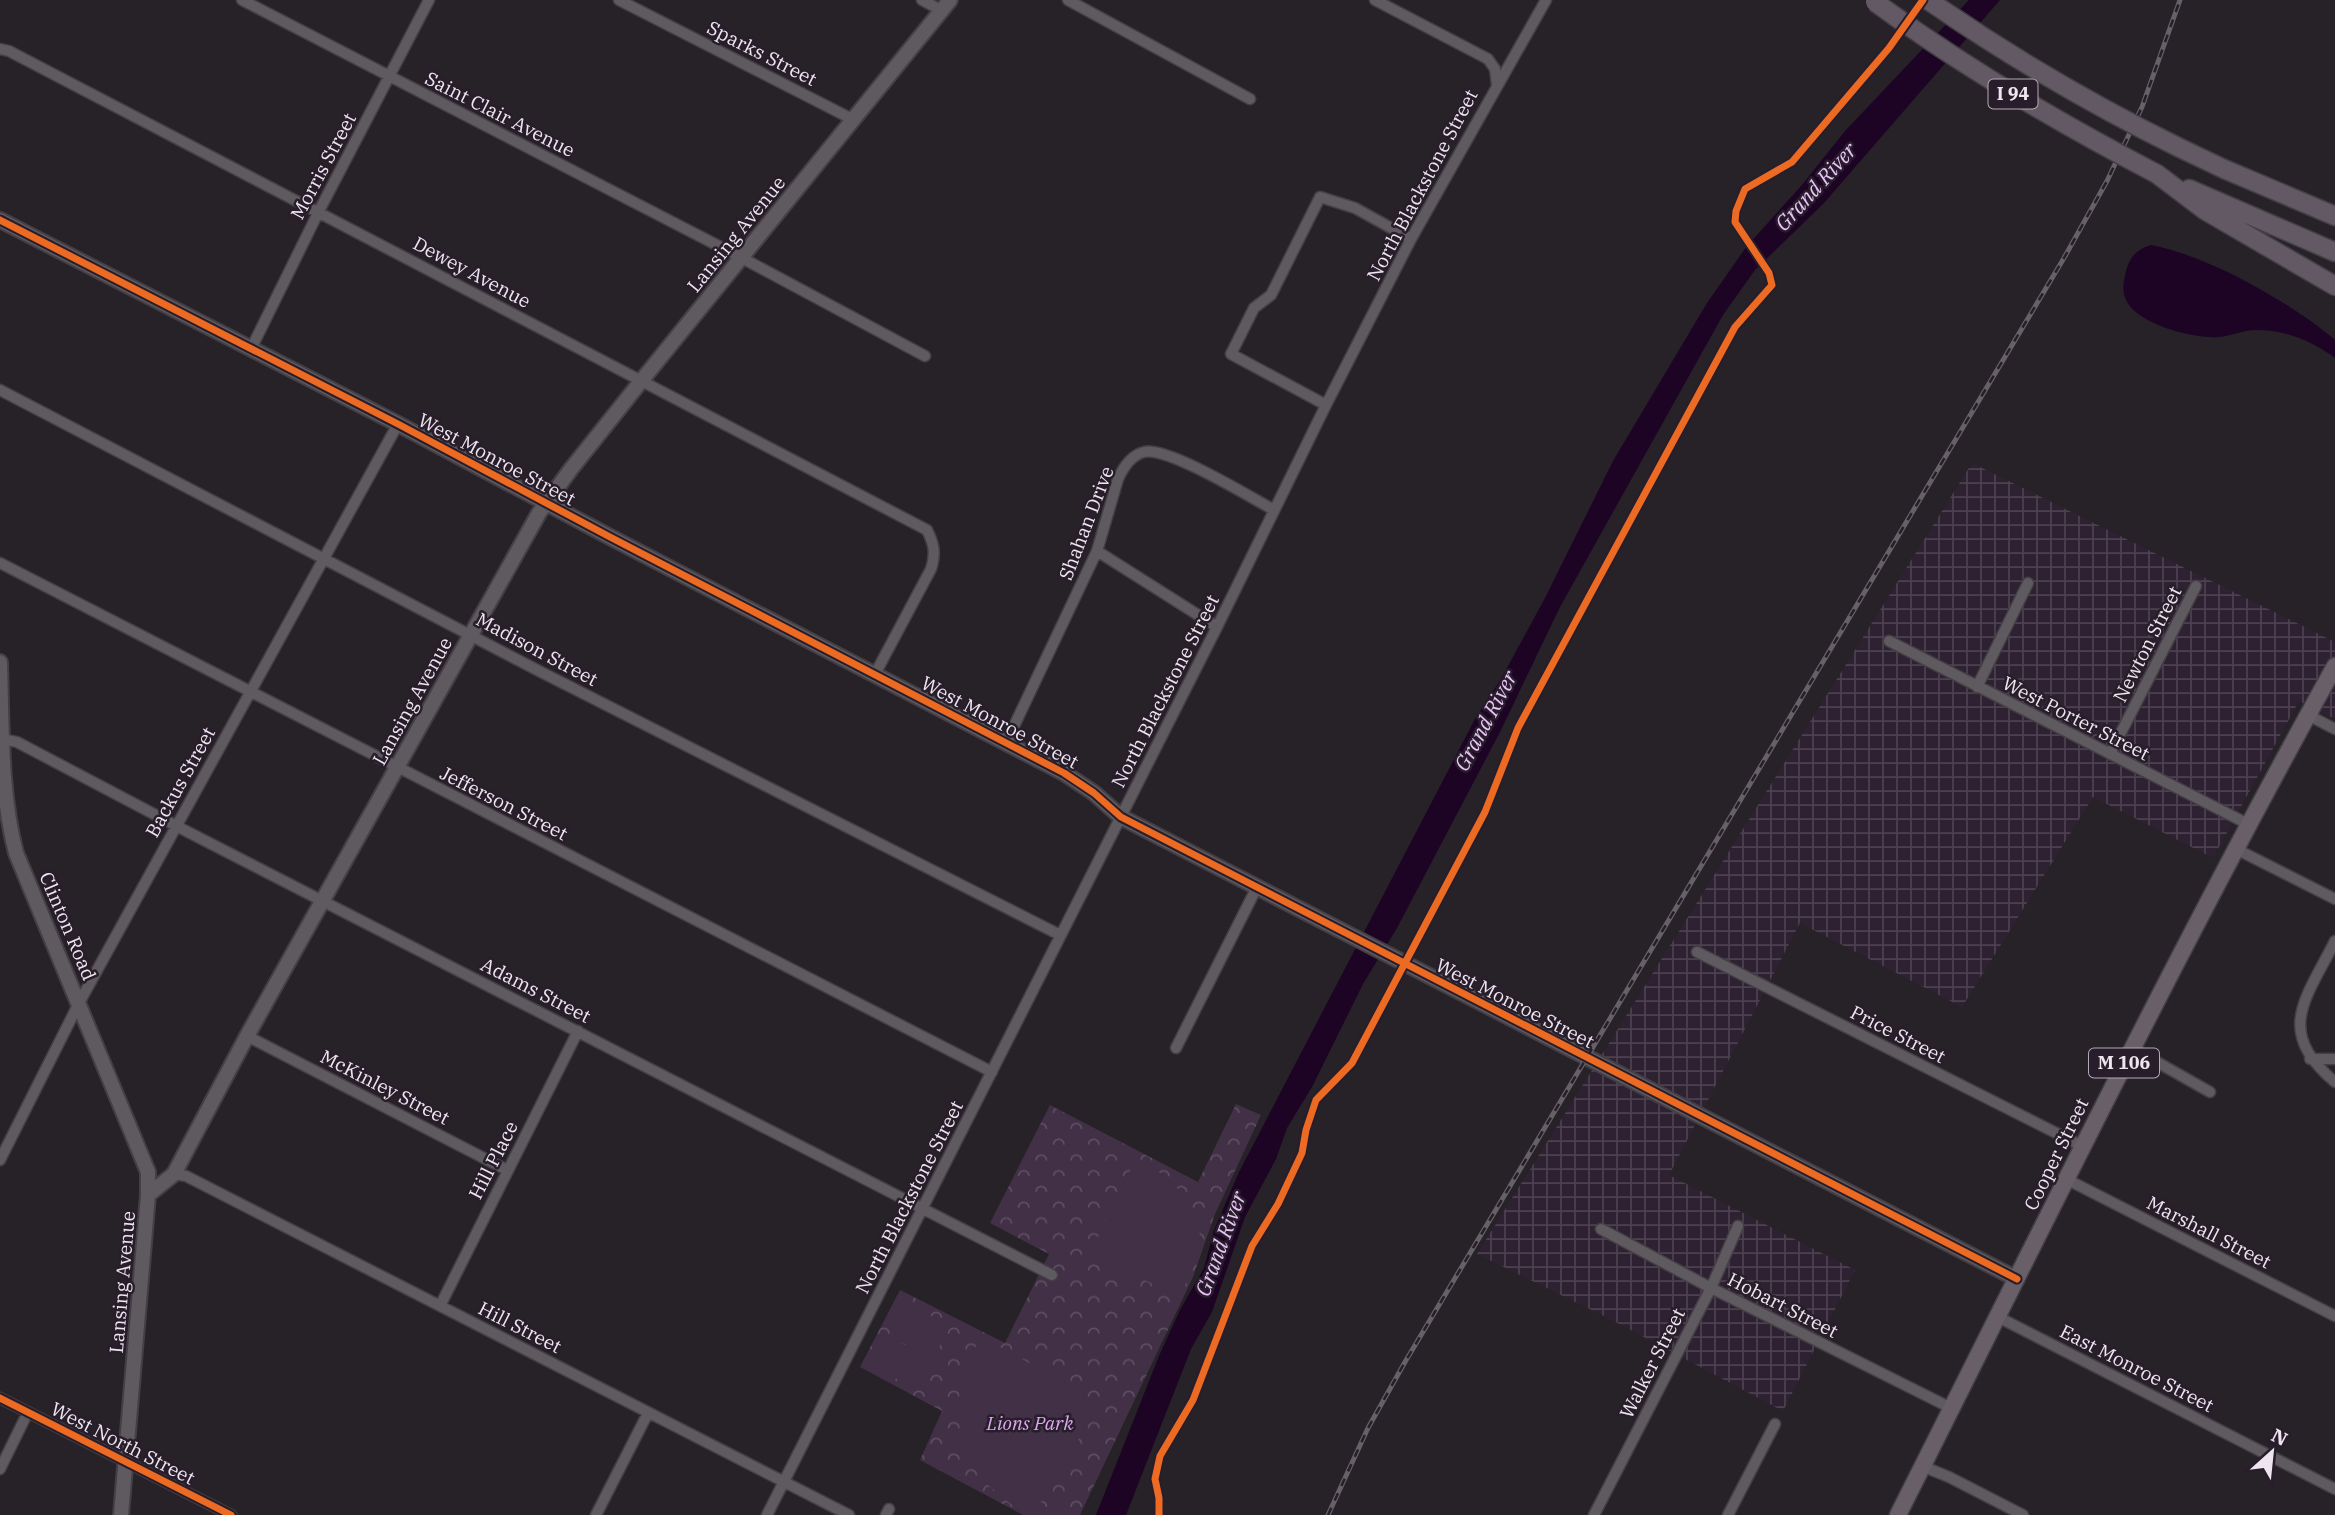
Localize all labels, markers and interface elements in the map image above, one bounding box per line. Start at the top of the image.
street label: Sparks Street [703,15,821,91]
street label: Saint Clair Avenue [421,66,579,162]
road number: I 94 [1988,80,2038,108]
street label: North Blackstone Street [1361,85,1483,285]
street label: Morris Street [285,108,361,223]
water label: Grand River [1768,136,1863,236]
street label: Lansing Avenue [682,171,790,297]
street label: Dewey Avenue [409,231,535,313]
street label: West Monroe Street [414,407,580,511]
street label: Shahan Drive [1053,463,1119,583]
street label: Newton Street [2107,582,2187,706]
street label: North Blackstone Street [1106,590,1224,792]
street label: Madison Street [472,607,602,691]
street label: Lansing Avenue [367,633,457,769]
water label: Grand River [1447,665,1524,775]
street label: West Monroe Street [917,670,1083,774]
street label: West Porter Street [1998,671,2154,766]
street label: Backus Street [140,722,220,841]
street label: Jefferson Street [436,761,572,846]
street label: Clinton Road [34,868,102,984]
street label: Adams Street [477,952,595,1028]
street label: West Monroe Street [1432,953,1599,1053]
street label: Price Street [1846,1000,1950,1068]
street label: McKinley Street [316,1044,454,1130]
road number: M 106 [2089,1048,2159,1078]
street label: Cooper Street [2018,1094,2094,1214]
street label: North Blackstone Street [850,1096,968,1298]
street label: Hill Place [463,1117,523,1203]
water label: Grand River [1188,1187,1252,1300]
street label: Marshall Street [2143,1190,2275,1274]
street label: Lansing Avenue [104,1210,140,1354]
street label: Hobart Street [1724,1267,1842,1343]
street label: Hill Street [474,1296,566,1358]
street label: Walker Street [1614,1304,1690,1422]
street label: East Monroe Street [2056,1319,2218,1417]
street label: West North Street [47,1396,199,1490]
park label: Lions Park [986,1411,1074,1435]
north arrow [2237,1417,2307,1487]
text: N [2268,1423,2292,1451]

